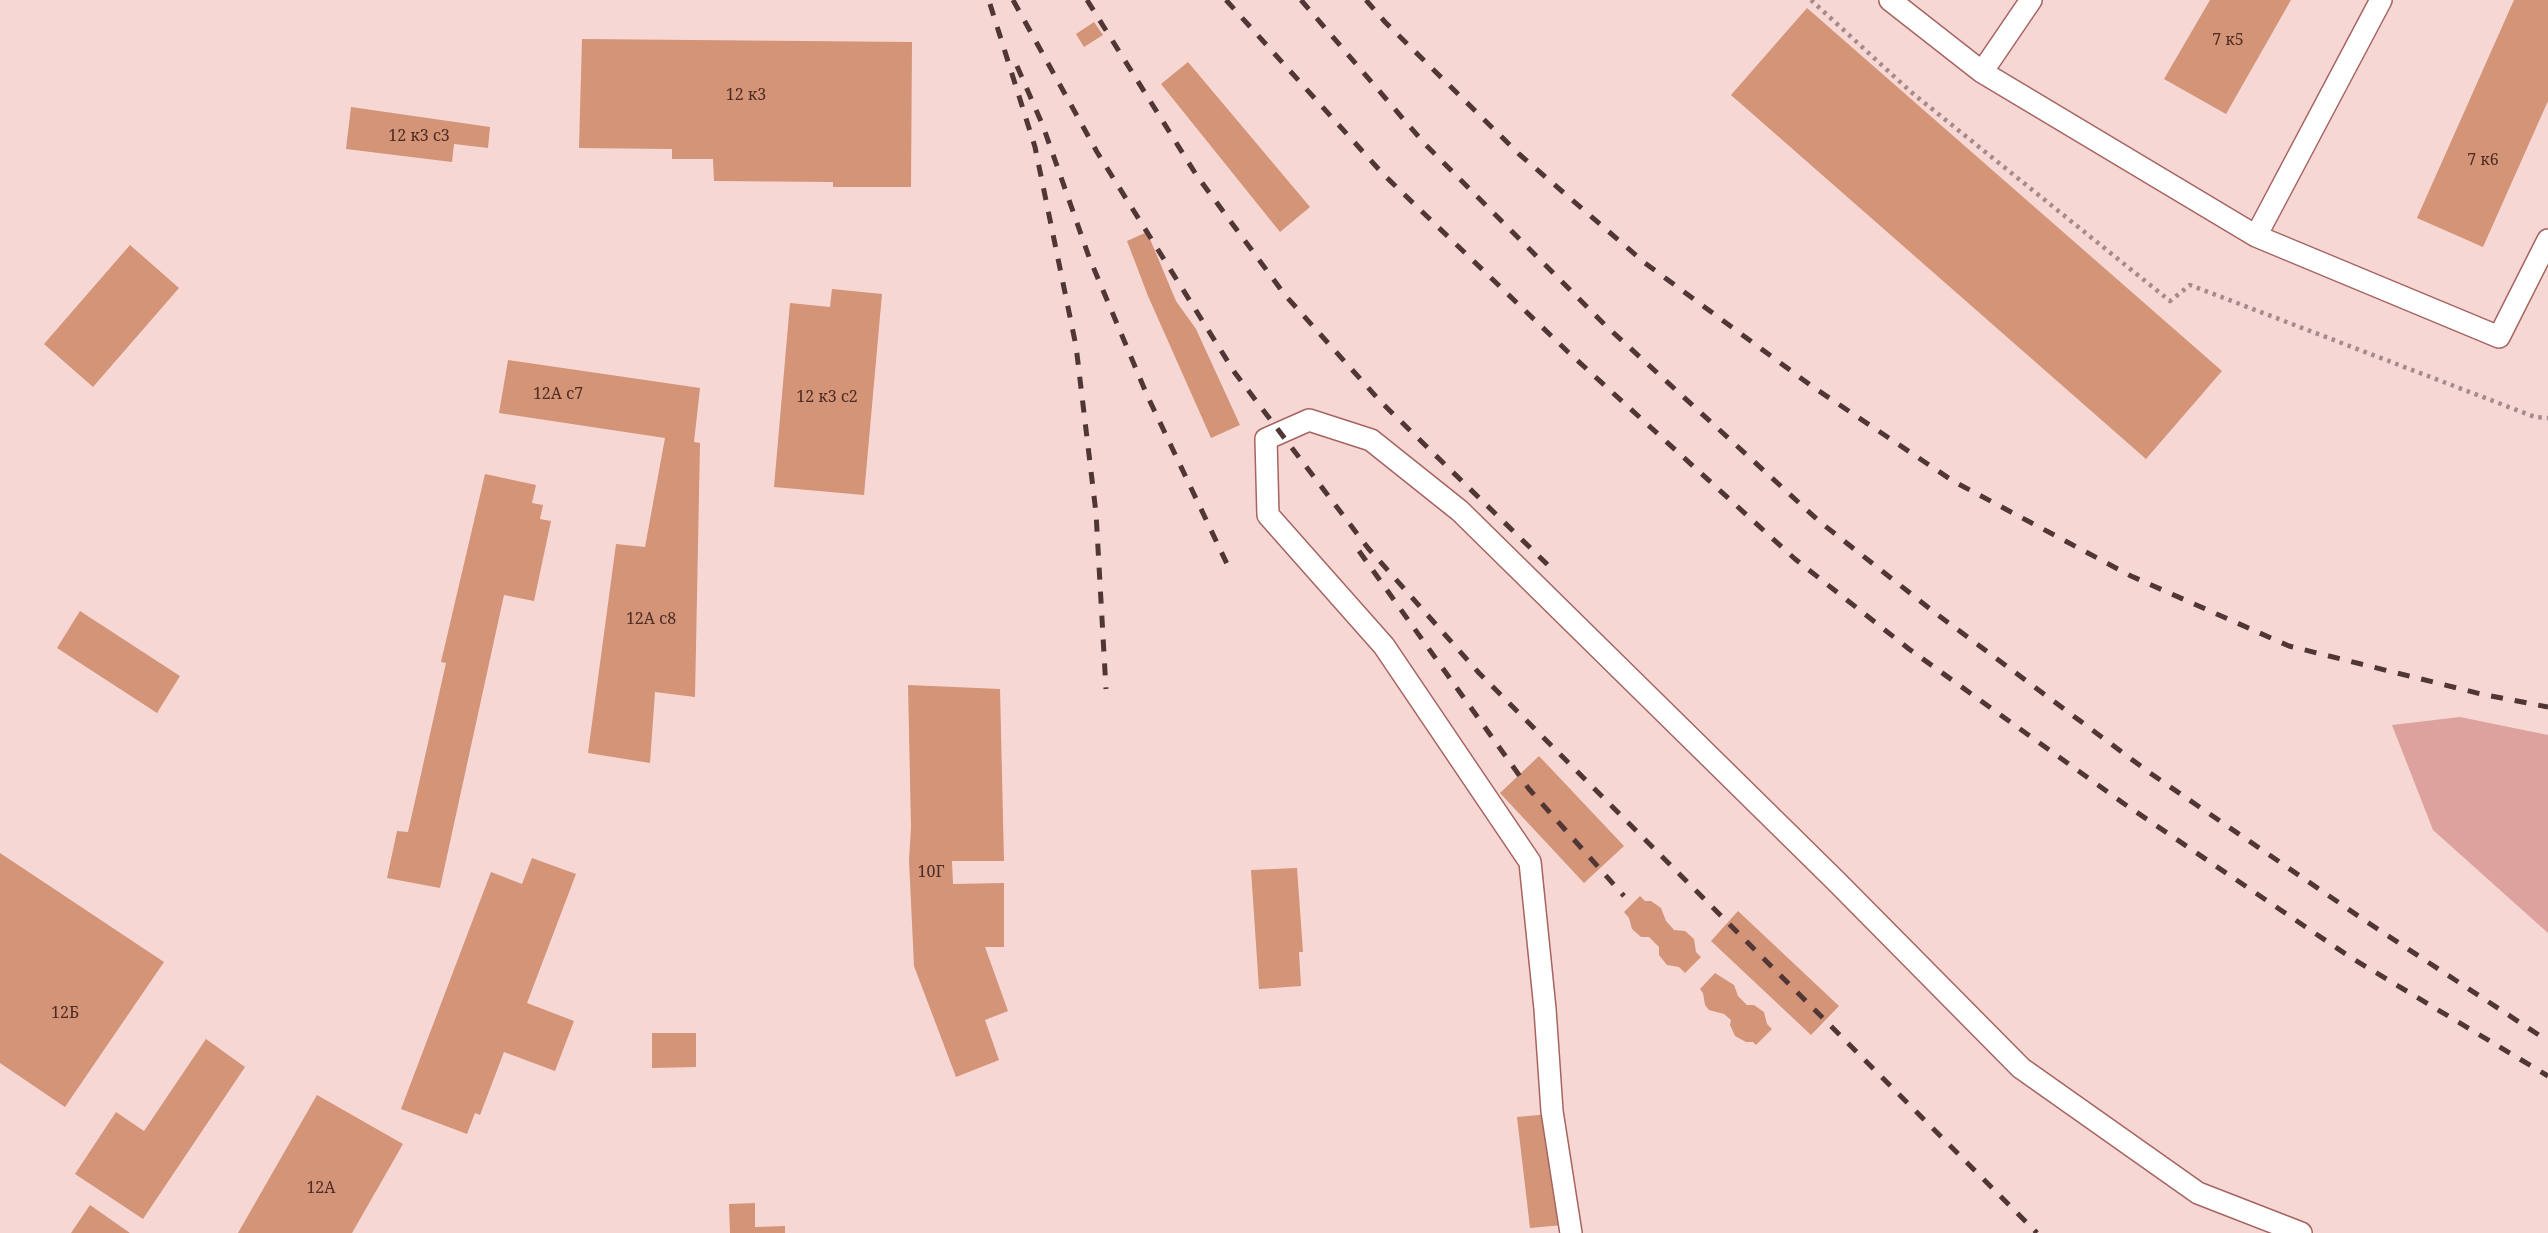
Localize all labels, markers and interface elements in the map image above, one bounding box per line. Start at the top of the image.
house number: 7 к5 [2212,30,2244,50]
house number: 12 к3 [726,85,766,105]
house number: 12 к3 с3 [388,126,450,146]
house number: 7 к6 [2467,150,2499,170]
house number: 12А с7 [533,384,583,404]
house number: 12 к3 с2 [796,387,858,407]
house number: 12А с8 [626,609,676,629]
house number: 10Г [918,862,944,882]
house number: 12Б [51,1003,79,1023]
house number: 12А [306,1178,336,1198]

